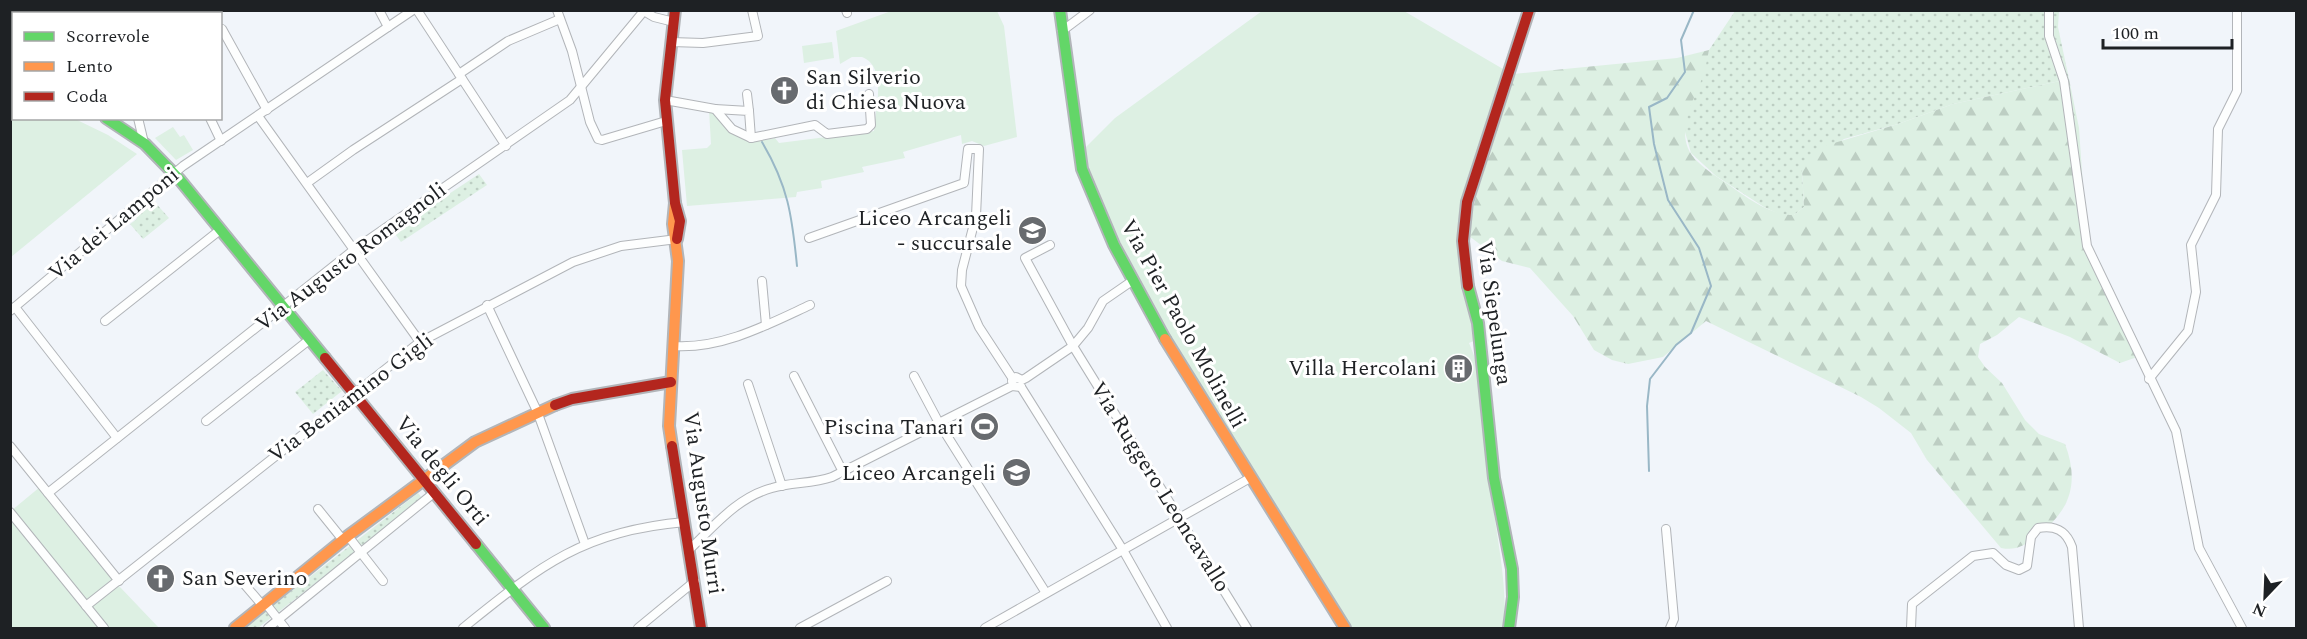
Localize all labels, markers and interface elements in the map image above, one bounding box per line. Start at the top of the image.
legend [12,12,222,120]
scale bar [2103,12,2232,50]
text: 100 m [2112,20,2159,47]
text: Scorrevole [66,23,150,50]
text: Lento [66,53,113,80]
place label: San Silverio di Chiesa Nuova [806,61,966,119]
church icon: San Silverio di Chiesa Nuova [769,74,801,106]
text: Coda [66,83,108,110]
street label: Via dei Lamponi [41,159,187,289]
street label: Via Augusto Romagnoli [248,174,454,340]
place label: Liceo Arcangeli - succursale [858,202,1012,260]
street label: Via Pier Paolo Molinelli [1112,213,1254,435]
school or university icon: Liceo Arcangeli - succursale [1017,215,1049,247]
street label: Via Siepelunga [1468,238,1521,388]
street label: Via Beniamino Gigli [261,325,441,471]
place label: Villa Hercolani [1288,352,1437,385]
building icon: Villa Hercolani [1442,352,1474,384]
street label: Via Ruggero Leoncavallo [1082,375,1238,599]
street label: Via degli Orti [387,408,497,534]
street label: Via Augusto Murri [674,409,732,597]
place label: Piscina Tanari [823,411,964,444]
sports icon: Piscina Tanari [969,411,1001,443]
place label: Liceo Arcangeli [842,457,996,490]
school or university icon: Liceo Arcangeli [1001,457,1033,489]
church icon: San Severino [145,562,177,594]
place label: San Severino [182,562,307,595]
north arrow [2235,567,2295,627]
text: N [2249,596,2270,623]

